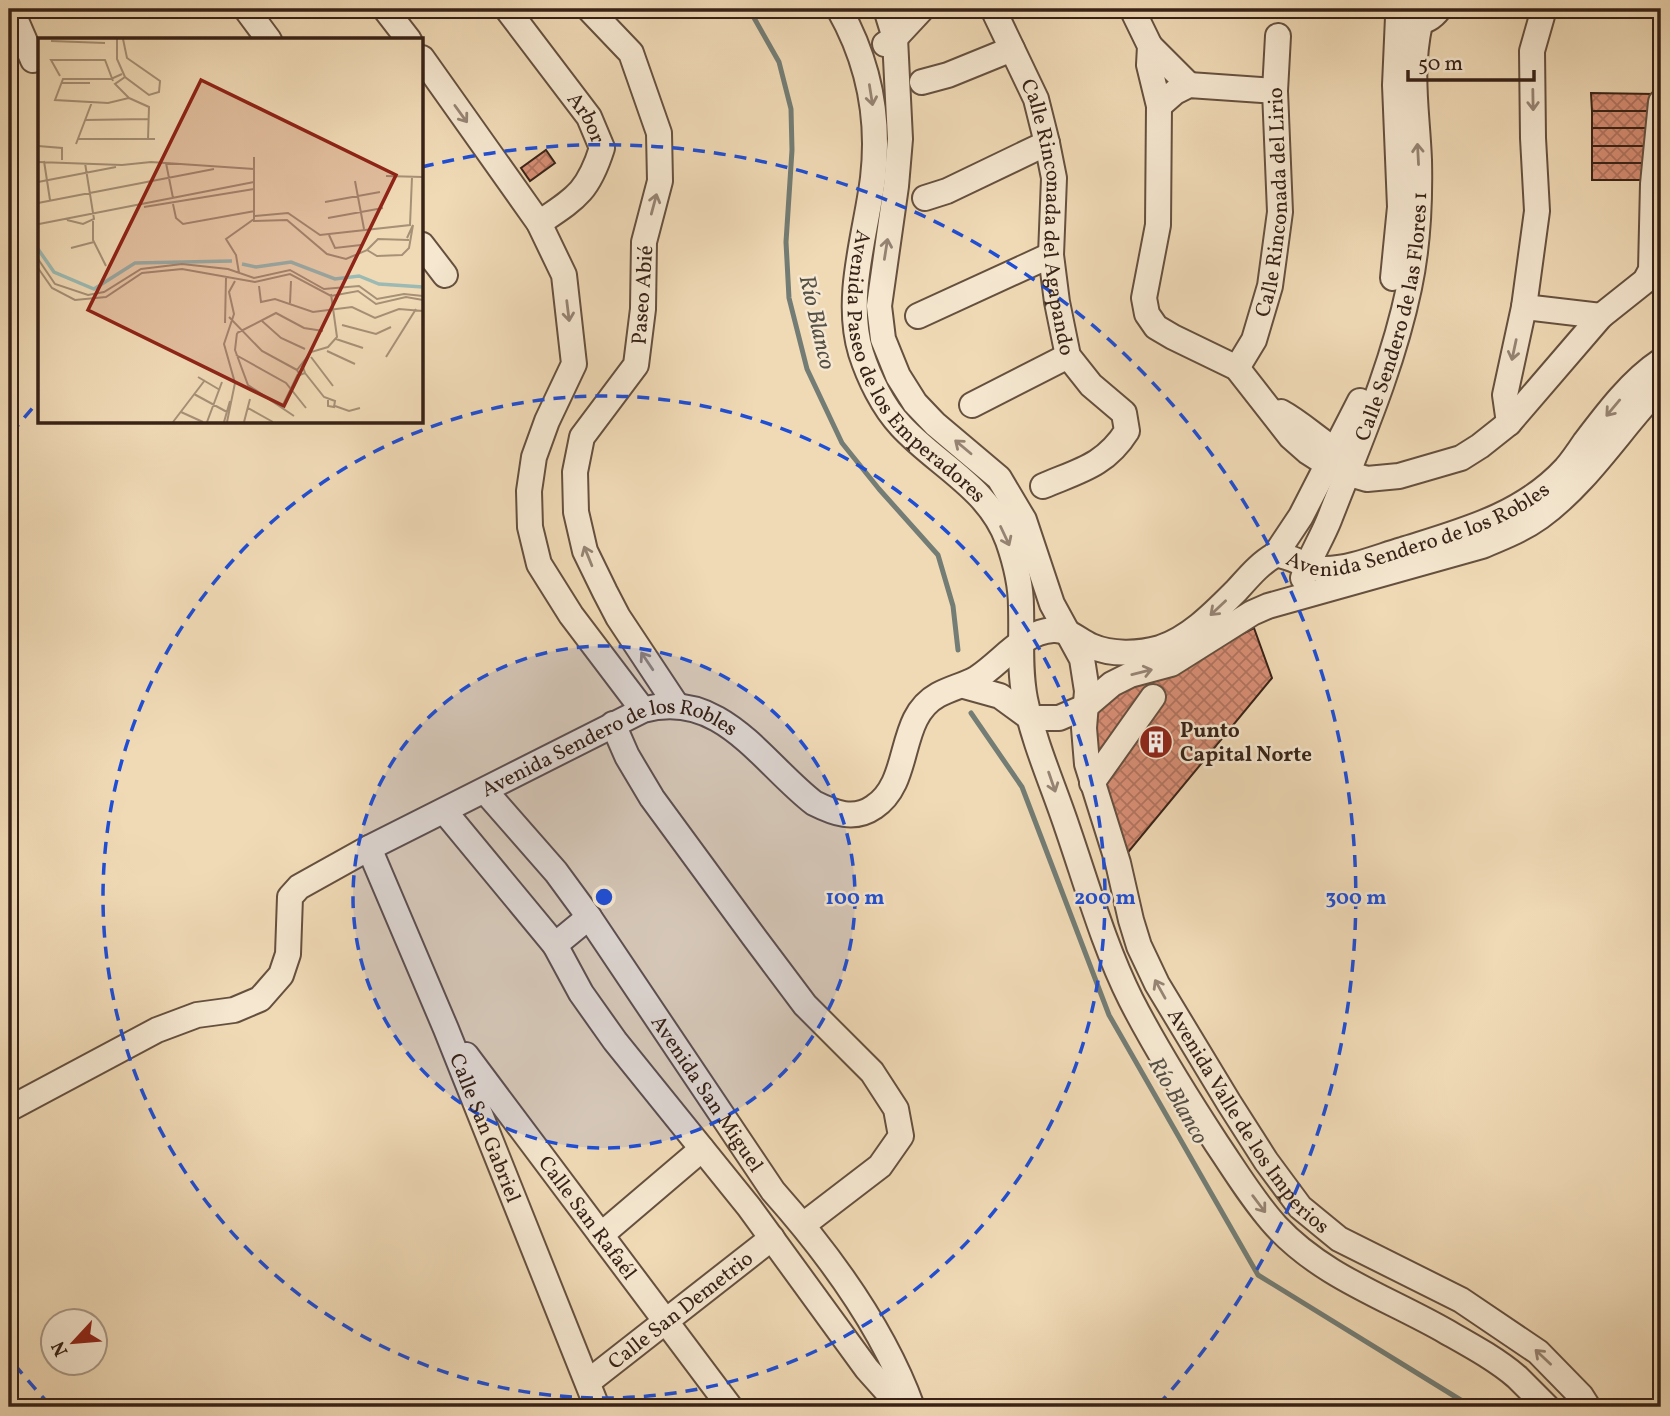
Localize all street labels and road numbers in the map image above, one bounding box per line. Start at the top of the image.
street label: Calle Rinconada del Agapando [1012,74,1081,358]
street label: Arbor [559,87,611,148]
street label: Calle Rinconada del Lirio [1249,87,1296,321]
street label: Calle Sendero de las Flores 1 [1349,191,1435,446]
street label: Avenida Paseo de los Emperadores [839,227,992,510]
street label: Paseo Abié [626,244,661,346]
street label: Avenida Sendero de los Robles [1281,476,1556,585]
street label: Avenida Sendero de los Robles [477,693,743,805]
street label: Avenida Valle de los Imperios [1159,1004,1335,1241]
street label: Avenida San Miguel [643,1010,769,1178]
street label: Calle San Gabriel [441,1049,527,1207]
street label: Calle San Rafaél [530,1150,643,1286]
street label: Calle San Demetrio [602,1245,760,1377]

